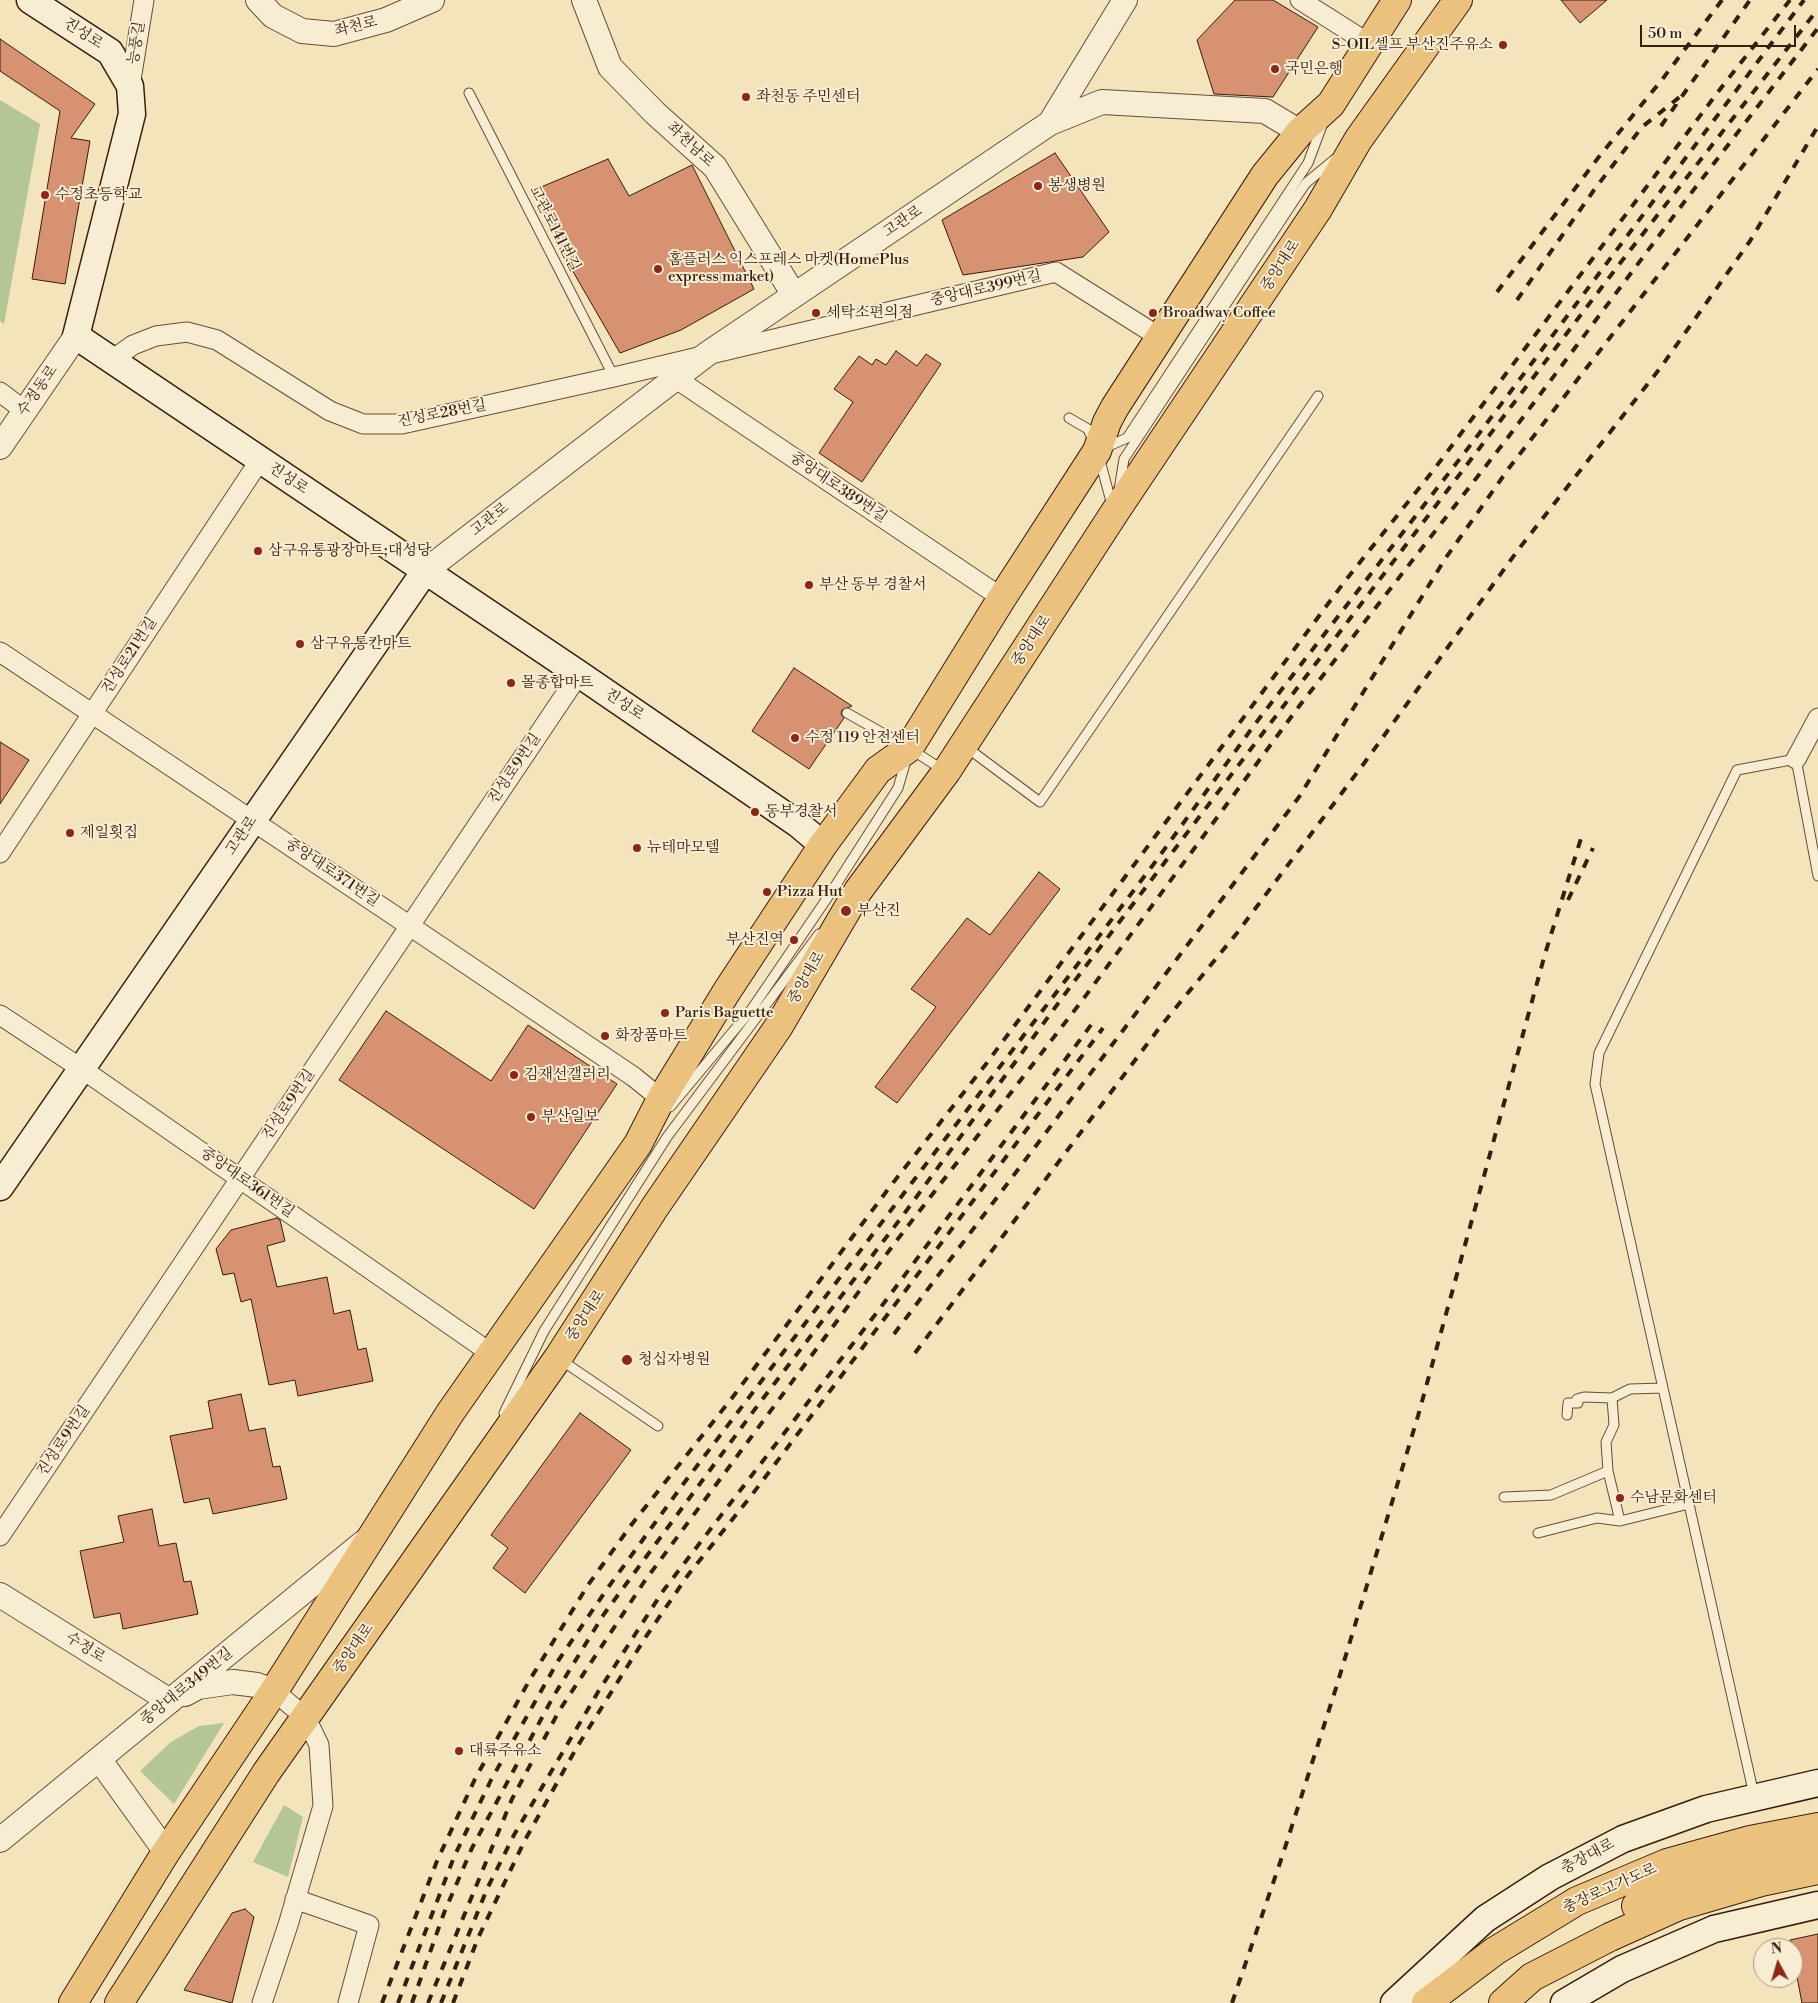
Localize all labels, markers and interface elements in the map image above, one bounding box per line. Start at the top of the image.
street label: 좌천로 [333,13,379,41]
street label: 진성로 [60,15,106,53]
scale bar [1643,15,1799,47]
street label: 능풍길 [125,20,149,66]
text: 50 m [1648,24,1682,43]
place label: S-OIL셀프 부산진주유소 [1332,36,1493,54]
marker: S-OIL셀프 부산진주유소 [1497,39,1509,51]
place label: 국민은행 [1285,60,1343,78]
marker: 국민은행 [1269,63,1281,75]
place label: 좌천동 주민센터 [756,88,861,106]
marker: 좌천동 주민센터 [740,91,752,103]
street label: 좌천남로 [663,119,717,171]
place label: 봉생병원 [1048,177,1106,195]
marker: 봉생병원 [1032,180,1044,192]
street label: 고관로141번길 [525,183,583,275]
place label: 수정초등학교 [55,186,142,204]
marker: 수정초등학교 [39,189,51,201]
street label: 고관로 [880,202,926,242]
street label: 중앙대로 [1258,237,1304,295]
place label: 홈플러스 익스프레스 마켓(HomePlus express market) [668,251,909,286]
marker: 홈플러스 익스프레스 마켓(HomePlus express market) [652,263,664,275]
street label: 중앙대로399번길 [929,267,1043,311]
place label: 세탁소편의점 [826,304,913,322]
place label: Broadway Coffee [1163,304,1276,322]
marker: 세탁소편의점 [810,307,822,319]
marker: Broadway Coffee [1147,307,1159,319]
street label: 수정동로 [14,362,62,420]
street label: 진성로28번길 [396,397,488,431]
street label: 중앙대로389번길 [786,449,890,527]
street label: 진성로 [265,459,311,499]
street label: 고관로 [467,500,513,540]
place label: 삼구유통광장마트;대성당 [268,542,432,560]
marker: 삼구유통광장마트;대성당 [252,545,264,557]
place label: 부산 동부 경찰서 [819,576,927,594]
marker: 부산 동부 경찰서 [803,579,815,591]
street label: 중앙대로 [1009,612,1055,670]
street label: 진성로21번길 [99,614,161,698]
place label: 삼구유통칸마트 [310,635,411,653]
marker: 삼구유통칸마트 [294,638,306,650]
place label: 몰종합마트 [521,674,593,692]
marker: 몰종합마트 [505,677,517,689]
street label: 진성로 [601,685,647,725]
place label: 수정 119 안전센터 [805,729,920,747]
street label: 진성로9번길 [485,730,545,808]
marker: 수정 119 안전센터 [789,732,801,744]
place label: 동부경찰서 [765,803,837,821]
marker: 동부경찰서 [749,806,761,818]
street label: 고관로 [222,813,262,859]
place label: 제일횟집 [80,824,138,842]
marker: 제일횟집 [64,827,76,839]
street label: 중앙대로371번길 [282,835,382,911]
place label: 뉴테마모텔 [647,839,719,857]
marker: 뉴테마모텔 [631,842,643,854]
place label: Pizza Hut [777,883,843,901]
marker: Pizza Hut [761,886,773,898]
place label: 부산진 [857,902,900,920]
marker: 부산진 [839,904,853,918]
place label: 부산진역 [726,931,784,949]
marker: 부산진역 [788,934,800,946]
street label: 중앙대로 [785,948,829,1008]
place label: Paris Baguette [675,1004,774,1022]
marker: Paris Baguette [659,1007,671,1019]
place label: 화장품마트 [615,1027,687,1045]
marker: 화장품마트 [599,1030,611,1042]
street label: 진성로9번길 [259,1066,319,1144]
place label: 김재선갤러리 [524,1066,611,1084]
marker: 김재선갤러리 [508,1069,520,1081]
place label: 부산일보 [541,1108,599,1126]
marker: 부산일보 [525,1111,537,1123]
street label: 중앙대로361번길 [197,1144,297,1222]
street label: 중앙대로 [563,1287,609,1345]
place label: 청십자병원 [638,1351,710,1369]
marker: 청십자병원 [620,1353,634,1367]
street label: 진성로9번길 [34,1402,94,1480]
place label: 수남문화센터 [1630,1489,1717,1507]
marker: 수남문화센터 [1614,1492,1626,1504]
street label: 중앙대로 [330,1620,378,1678]
street label: 수정로 [62,1629,108,1667]
street label: 중앙대로349번길 [137,1644,237,1730]
place label: 대륙주유소 [469,1742,541,1760]
marker: 대륙주유소 [453,1745,465,1757]
street label: 충장대로 [1558,1835,1618,1879]
street label: 충장로고가도로 [1560,1860,1660,1918]
north arrow [1753,1938,1803,1988]
text: N [1770,1940,1783,1959]

